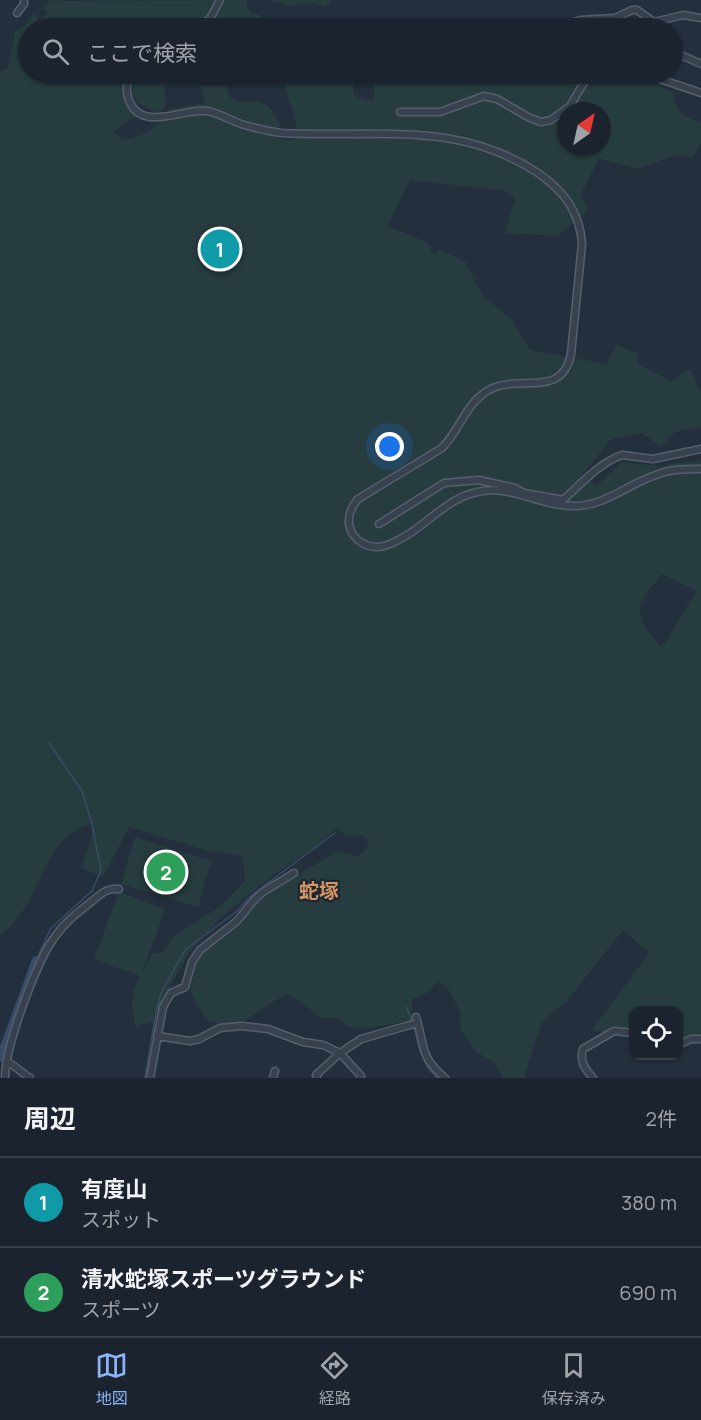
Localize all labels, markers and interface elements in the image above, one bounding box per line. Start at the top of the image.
search box [18,18,683,84]
icon: search [39,35,72,68]
text: ここで検索 [87,38,197,68]
north arrow [557,102,611,156]
pin: 1 [200,226,240,272]
your location [375,432,404,461]
pin: 2 [146,850,186,894]
district label: 蛇塚 [299,877,339,904]
map controls [629,1006,683,1060]
button: locate [629,1006,683,1060]
text: 周辺 [24,1100,76,1136]
text: 2件 [646,1105,677,1132]
text: 有度山 [81,1174,147,1204]
text: 1 [39,1189,48,1216]
text: 380 m [621,1189,677,1216]
text: スポット [81,1206,161,1233]
text: 清水蛇塚スポーツグラウンド [81,1264,367,1294]
text: 2 [38,1279,49,1306]
text: 690 m [619,1279,677,1306]
text: スポーツ [81,1296,161,1323]
tab: 地図 [95,1349,128,1409]
tab: 経路 [318,1349,351,1409]
tab: 保存済み [542,1349,606,1409]

